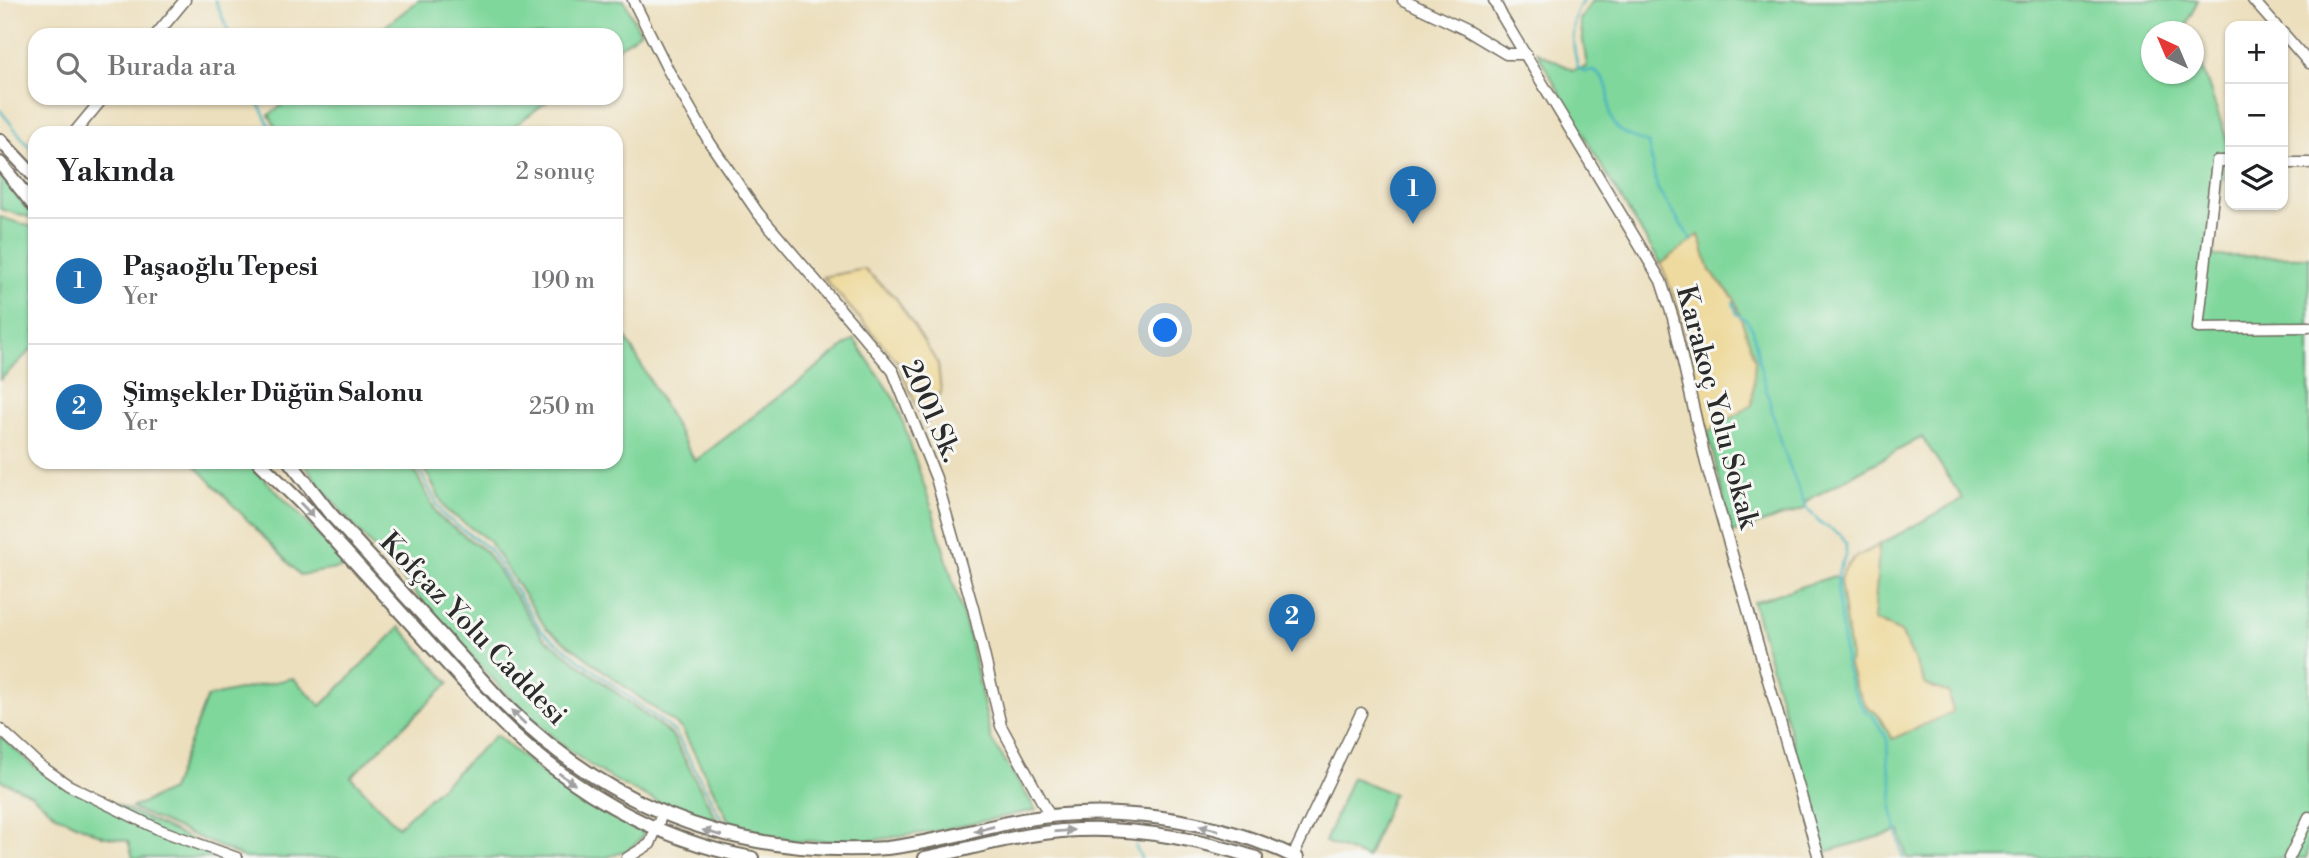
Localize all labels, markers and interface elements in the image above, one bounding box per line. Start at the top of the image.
north arrow [2141,21,2204,84]
map controls [2225,21,2288,210]
button: + [2225,21,2288,84]
search box [28,28,623,105]
icon: search [52,48,90,86]
text: Burada ara [108,51,236,83]
button: − [2225,84,2288,147]
button: layers [2225,147,2288,210]
text: Yakında [56,153,175,191]
text: 2 sonuç [516,158,595,186]
pin: 1 [1390,166,1436,224]
text: Paşaoğlu Tepesi [123,251,318,283]
text: 1 [73,267,85,295]
text: 190 m [532,267,595,295]
street label: Karakoç Yolu Sokak [1668,282,1767,534]
text: Yer [123,283,158,311]
your location [1148,313,1182,347]
street label: 2001 Sk. [893,354,969,468]
text: Şimşekler Düğün Salonu [123,377,423,409]
text: 2 [72,393,86,421]
text: 250 m [529,393,595,421]
text: Yer [123,409,158,437]
one-way arrow [299,501,315,518]
street label: Kofçaz Yolu Caddesi [372,525,574,733]
pin: 2 [1269,594,1315,652]
one-way arrow [510,710,527,726]
one-way arrow [558,772,576,786]
one-way arrow [1198,822,1220,833]
one-way arrow [973,824,995,835]
one-way arrow [1054,826,1076,837]
one-way arrow [701,827,722,837]

